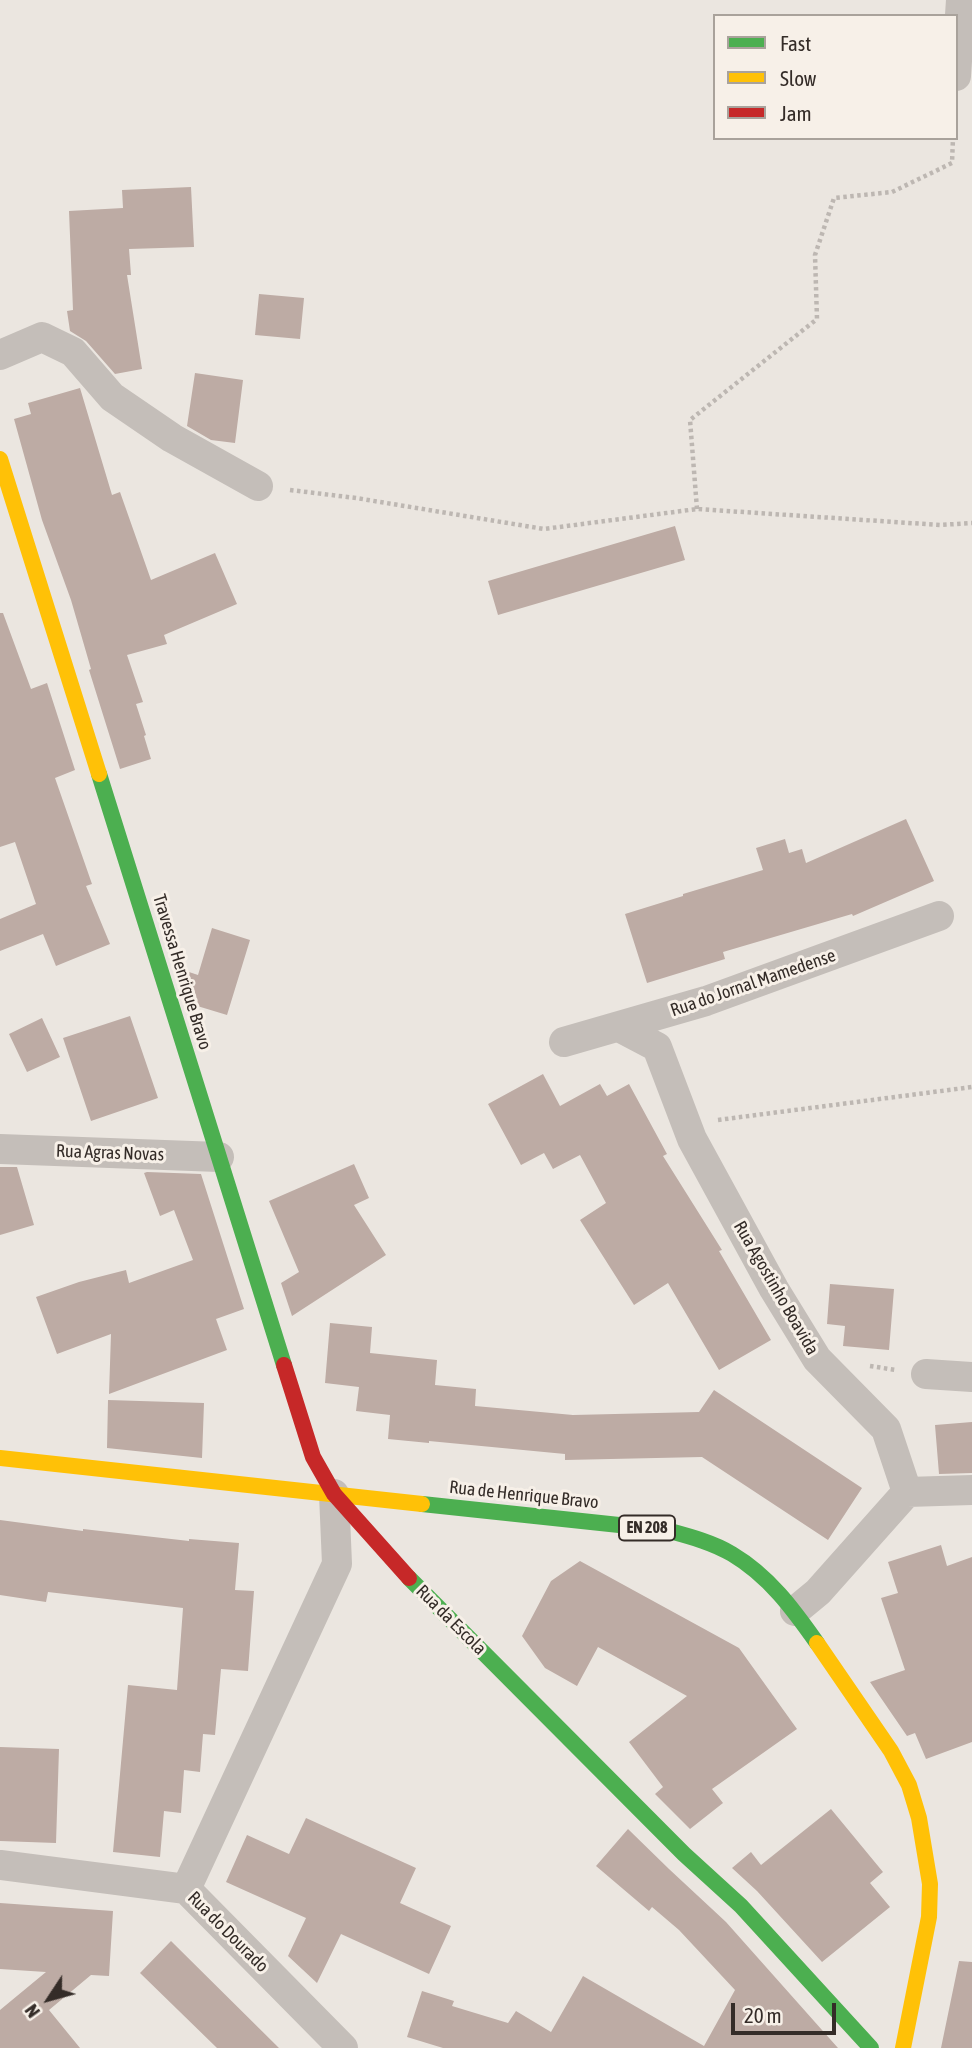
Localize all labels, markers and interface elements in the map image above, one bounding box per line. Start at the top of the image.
legend [713,14,958,140]
text: Fast [780,31,811,55]
text: Slow [780,66,816,90]
text: Jam [780,101,812,125]
street label: Travessa Henrique Bravo [148,892,216,1052]
street label: Rua do Jornal Mamedense [668,945,838,1021]
street label: Rua Agras Novas [56,1140,164,1166]
street label: Rua Agostinho Boavida [729,1217,823,1359]
street label: Rua de Henrique Bravo [448,1476,600,1514]
road number: EN 208 [619,1516,675,1540]
street label: Rua da Escola [411,1580,491,1660]
street label: Rua do Dourado [183,1887,273,1977]
north arrow [14,1964,84,2034]
scale bar [734,1988,839,2032]
text: N [20,2000,44,2022]
text: 20 m [744,2003,782,2027]

